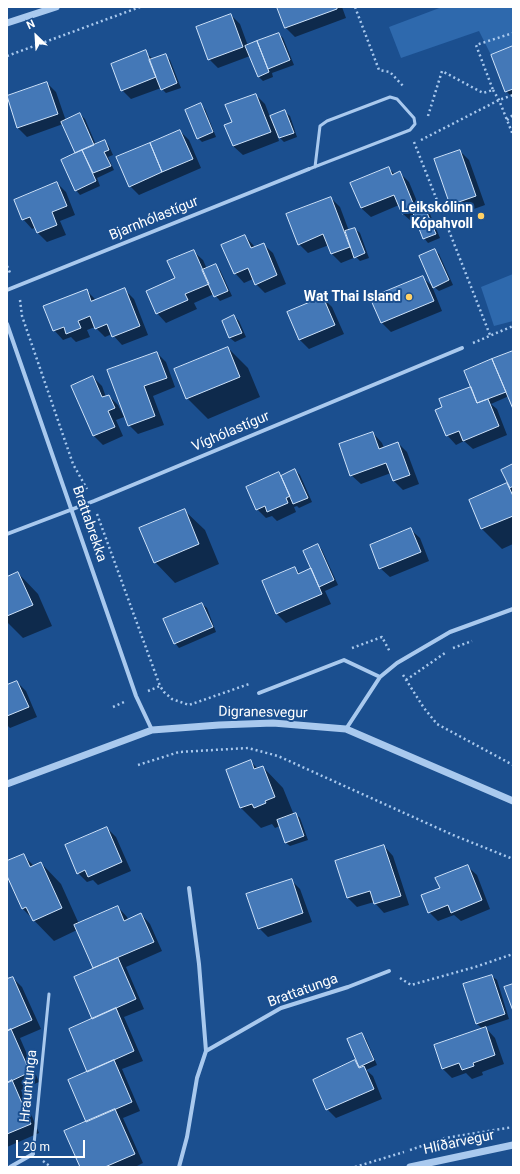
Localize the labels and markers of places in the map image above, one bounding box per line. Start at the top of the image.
place label: Leikskólinn Kópahvoll [401,200,473,232]
marker: Leikskólinn Kópahvoll [476,211,486,221]
place label: Wat Thai Island [304,289,401,305]
marker: Wat Thai Island [404,292,414,302]

